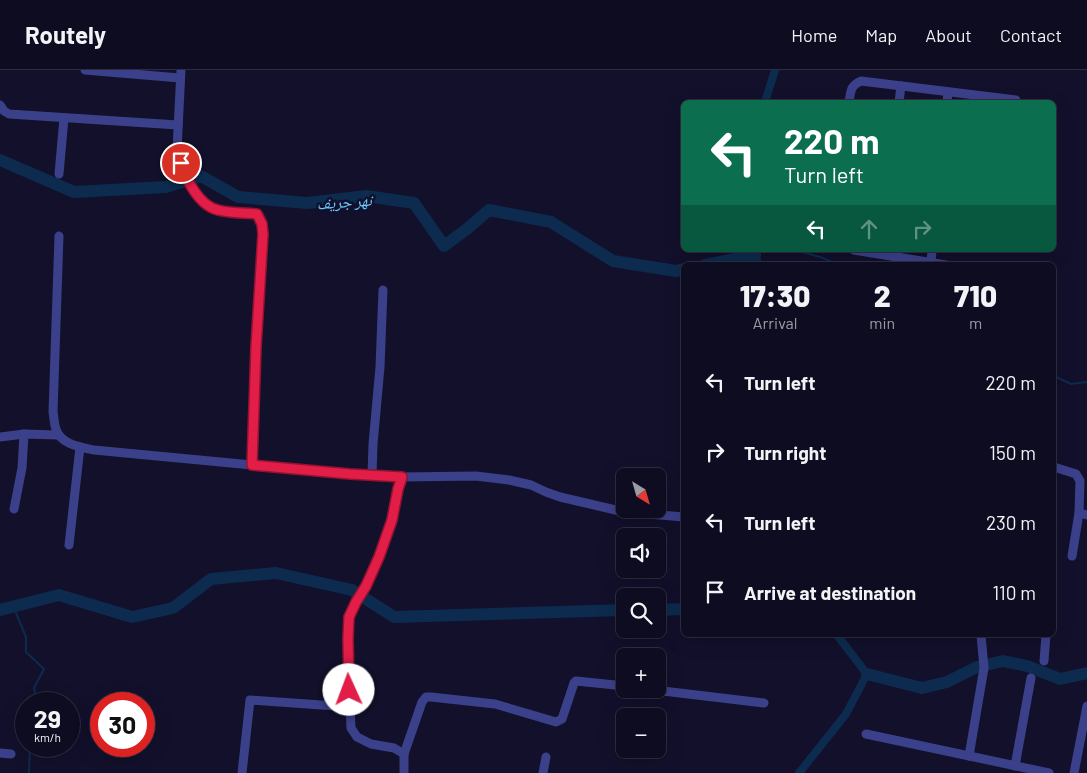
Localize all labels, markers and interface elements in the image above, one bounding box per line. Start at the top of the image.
text: Routely [25,20,106,49]
text: Home [791,24,837,46]
text: Map [865,24,897,46]
text: About [925,24,972,46]
text: Contact [1000,24,1062,46]
text: 220 m [784,119,879,161]
icon: left [701,120,766,185]
pin [160,142,202,184]
icon: arrive [167,149,195,177]
text: Turn left [784,161,864,187]
water label: نهر جريف [316,189,375,213]
icon: left [802,215,830,243]
icon: ahead [855,215,883,243]
icon: right [908,215,936,243]
text: 17:30 [740,277,810,313]
text: 2 [874,277,891,313]
text: 710 [954,277,997,313]
text: Arrival [753,313,797,332]
text: min [869,313,895,332]
text: m [969,313,982,332]
icon: left [701,368,729,396]
text: Turn left [744,371,815,394]
text: 220 m [985,371,1036,394]
icon: right [701,438,729,466]
text: Turn right [744,441,826,464]
text: 150 m [989,441,1036,464]
north arrow [616,468,666,518]
map controls [616,468,666,758]
icon: left [701,508,729,536]
text: Turn left [744,511,815,534]
text: 230 m [986,511,1036,534]
button: sound [616,528,666,578]
icon: arrive [701,578,729,606]
text: Arrive at destination [744,581,916,604]
text: 110 m [992,581,1036,604]
button: search [616,588,666,638]
button: + [616,648,666,698]
position arrow [322,663,374,715]
speed limit sign: 30 [90,692,155,757]
text: 29 [34,703,61,733]
button: − [616,708,666,758]
text: km/h [34,730,61,744]

